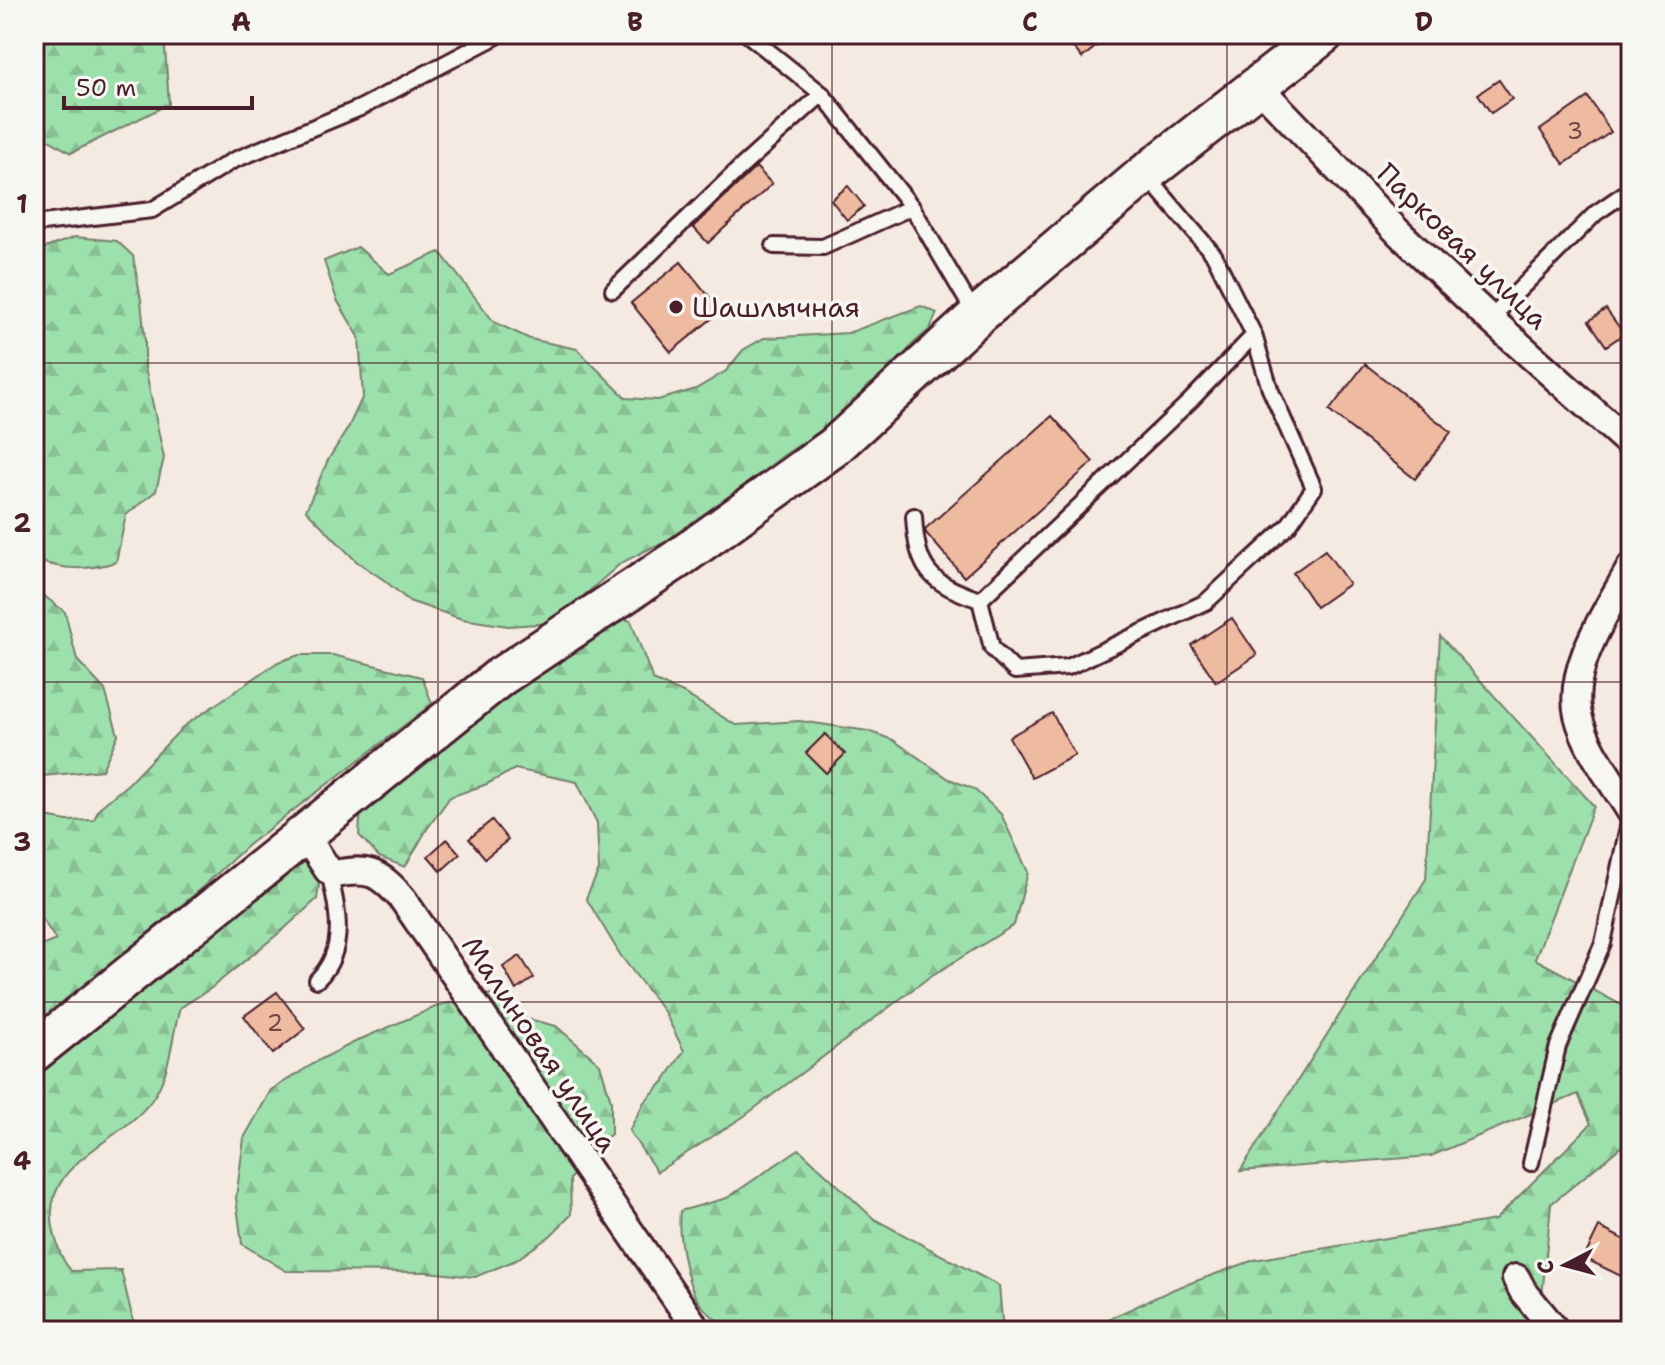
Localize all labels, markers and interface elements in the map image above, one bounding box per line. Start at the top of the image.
text: A [231,4,251,39]
text: B [627,4,643,39]
text: C [1022,4,1038,39]
text: D [1415,4,1433,39]
scale bar [64,60,252,110]
text: 50 m [76,72,136,104]
house number: 3 [1567,115,1583,147]
street label: Парковая улица [1369,154,1557,338]
text: 1 [16,186,28,221]
place label: Шашлычная [692,288,860,326]
marker: Шашлычная [667,298,685,316]
text: 2 [13,505,31,540]
text: 3 [13,824,31,859]
street label: Малиновая улица [453,928,627,1160]
house number: 2 [267,1007,283,1039]
text: 4 [13,1143,31,1178]
north arrow [1525,1225,1605,1305]
text: С [1530,1259,1561,1275]

